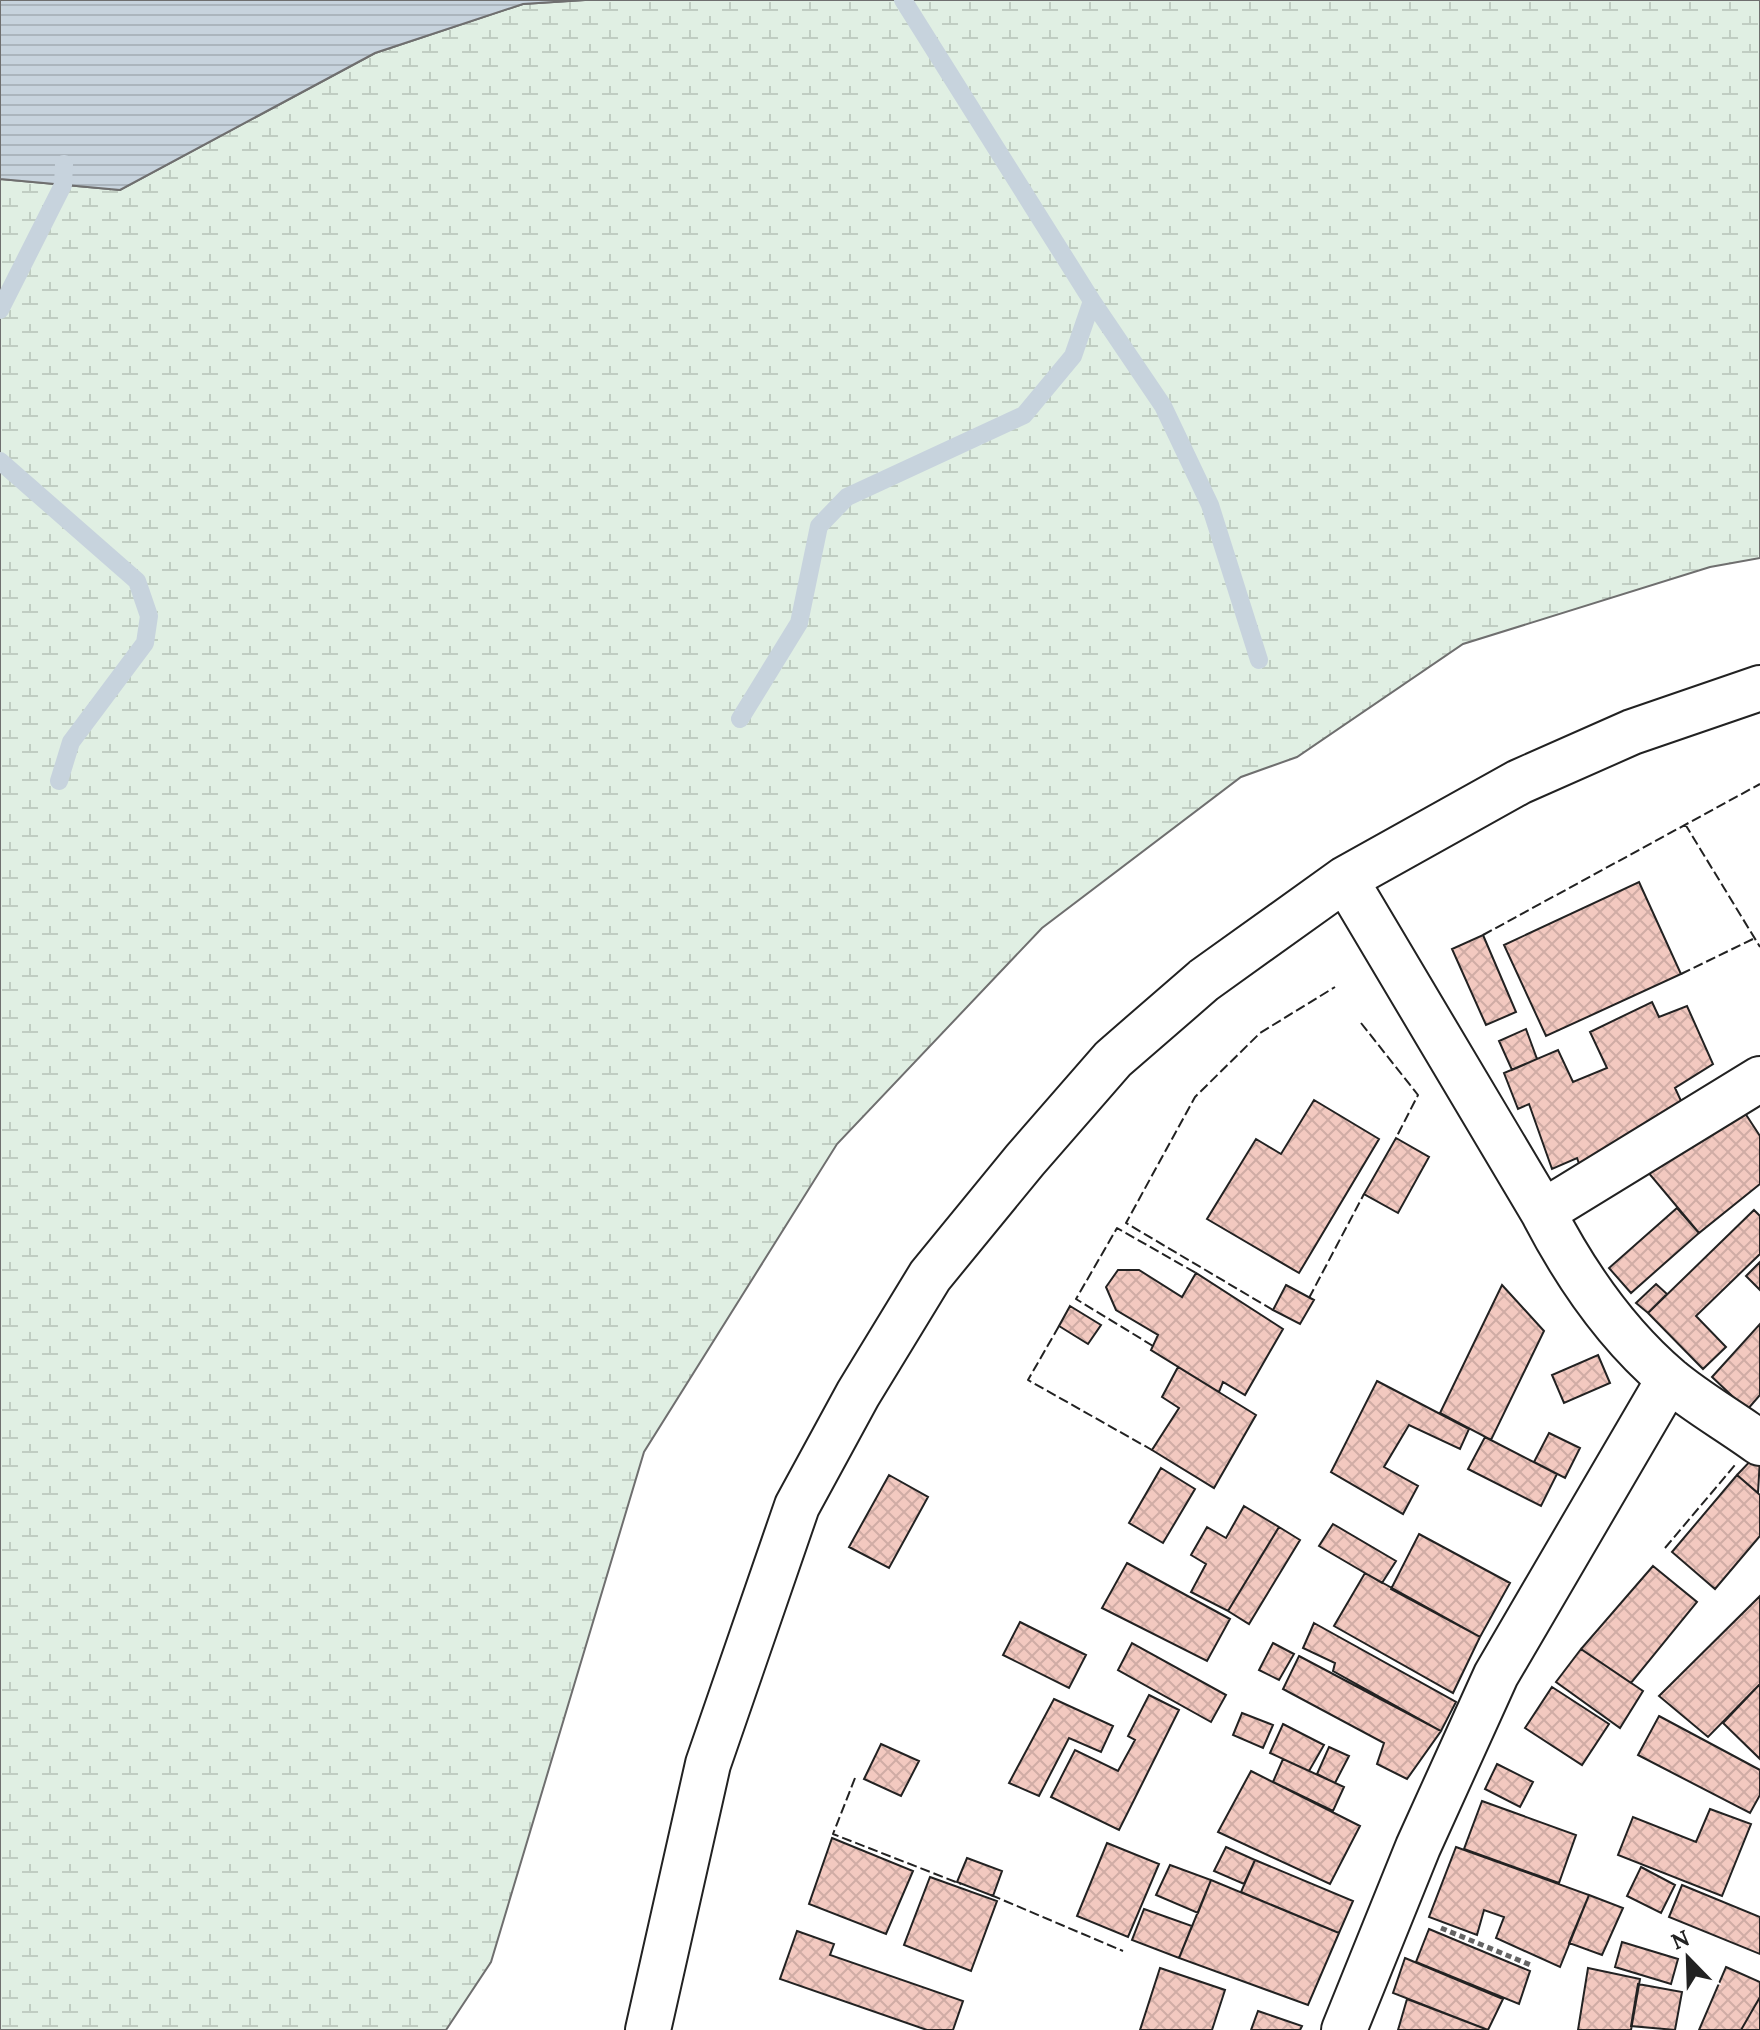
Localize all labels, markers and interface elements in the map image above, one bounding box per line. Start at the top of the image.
north arrow [1648,1918,1728,1998]
text: N [1667,1923,1693,1956]

